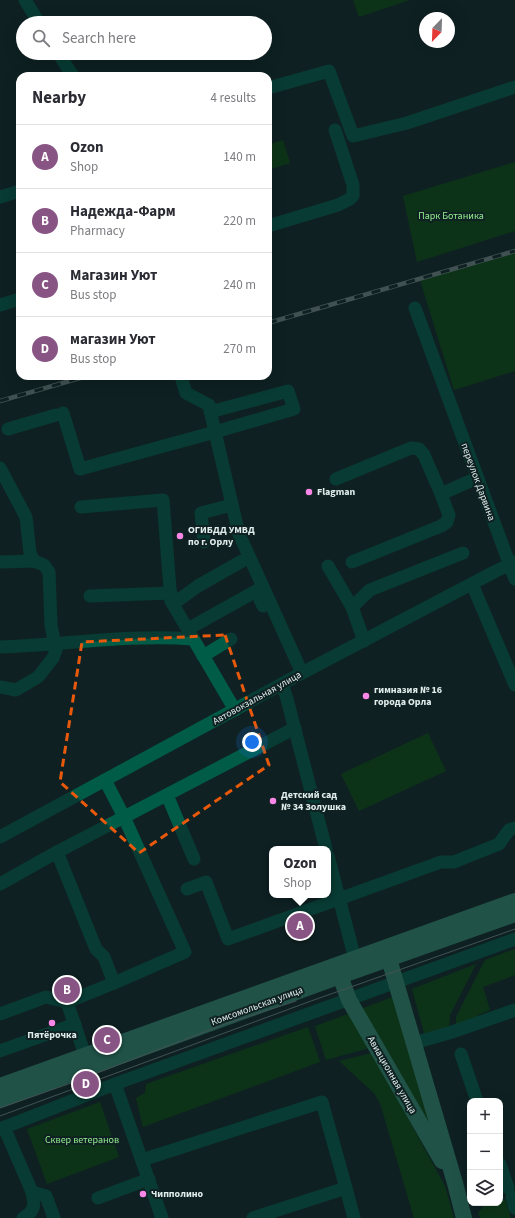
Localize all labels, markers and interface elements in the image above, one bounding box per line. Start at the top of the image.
north arrow [419,12,455,48]
search box [16,16,272,60]
icon: search [30,27,52,49]
text: Search here [62,28,136,49]
text: Nearby [32,86,86,110]
text: 4 results [211,89,256,107]
text: Ozon [70,137,104,158]
text: A [41,148,49,166]
text: 140 m [223,148,256,166]
text: Shop [70,158,98,176]
text: Надежда-Фарм [70,201,176,222]
park label: Парк Ботаника [418,209,484,223]
text: B [41,212,49,230]
text: 220 m [223,212,256,230]
text: Pharmacy [70,222,125,240]
text: Магазин Уют [70,265,157,286]
text: C [41,276,49,294]
text: 240 m [223,276,256,294]
text: Bus stop [70,286,116,304]
text: магазин Уют [70,329,156,350]
text: D [41,340,49,358]
text: 270 m [223,340,256,358]
text: Bus stop [70,350,116,368]
street label: переулок Дарвина [457,441,499,523]
place label: Flagman [317,485,356,499]
marker: Flagman [304,487,314,497]
place label: ОГИБДД УМВД по г. Орлу [188,523,255,549]
marker: ОГИБДД УМВД по г. Орлу [175,531,185,541]
street label: Автовокзальная улица [210,668,304,728]
place label: гимназия № 16 города Орла [374,683,442,709]
marker: гимназия № 16 города Орла [361,691,371,701]
your location [242,732,262,752]
place label: Детский сад № 34 Золушка [281,788,346,814]
marker: Детский сад № 34 Золушка [268,796,278,806]
popup [269,846,331,898]
text: Ozon [283,853,317,874]
text: Shop [283,874,311,892]
pin: A [287,911,313,941]
pin: B [54,975,80,1005]
street label: Комсомольская улица [209,983,305,1029]
marker: Пятёрочка [47,1018,57,1028]
pin: C [94,1025,120,1055]
place label: Пятёрочка [27,1028,77,1042]
street label: Авиационная улица [364,1034,420,1116]
pin: D [73,1069,99,1099]
map controls [467,1098,503,1206]
button: + [467,1098,503,1134]
park label: Сквер ветеранов [45,1133,119,1147]
button: − [467,1134,503,1170]
button: layers [467,1170,503,1206]
place label: Чипполино [151,1187,204,1201]
marker: Чипполино [138,1189,148,1199]

